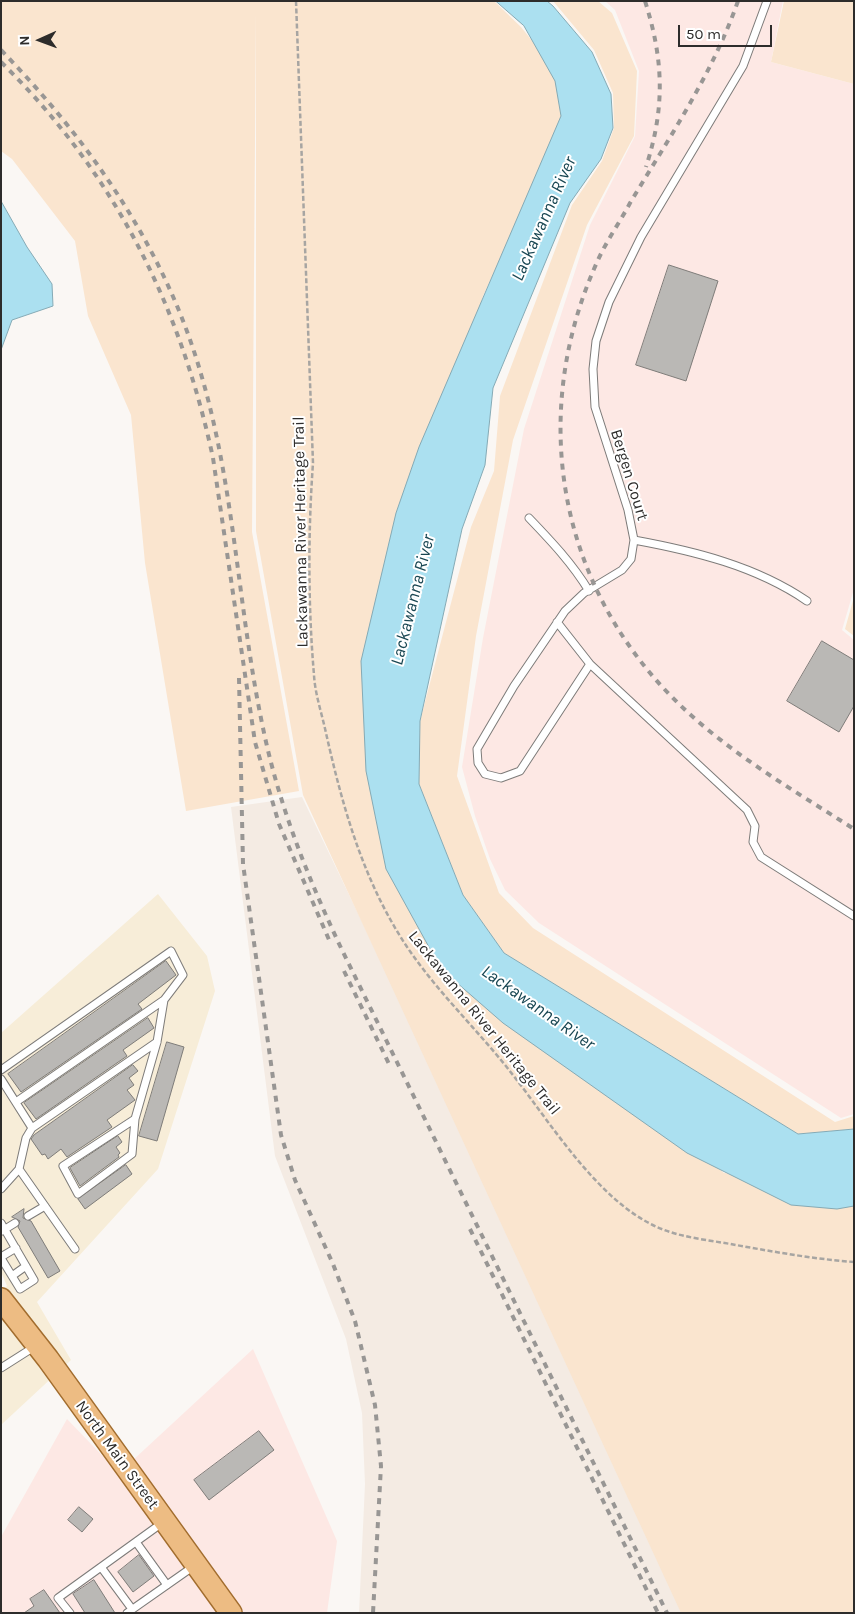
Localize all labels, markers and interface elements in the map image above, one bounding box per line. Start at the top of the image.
north arrow [15,15,65,65]
scale bar [680,15,774,47]
text: 50 m [686,25,721,43]
text: N [16,35,33,46]
water label: Lackawanna River [507,153,581,285]
street label: Lackawanna River Heritage Trail [289,416,313,648]
street label: Bergen Court [606,427,652,523]
water label: Lackawanna River [386,532,440,668]
street label: Lackawanna River Heritage Trail [404,927,564,1119]
water label: Lackawanna River [477,961,599,1055]
street label: North Main Street [71,1397,163,1513]

